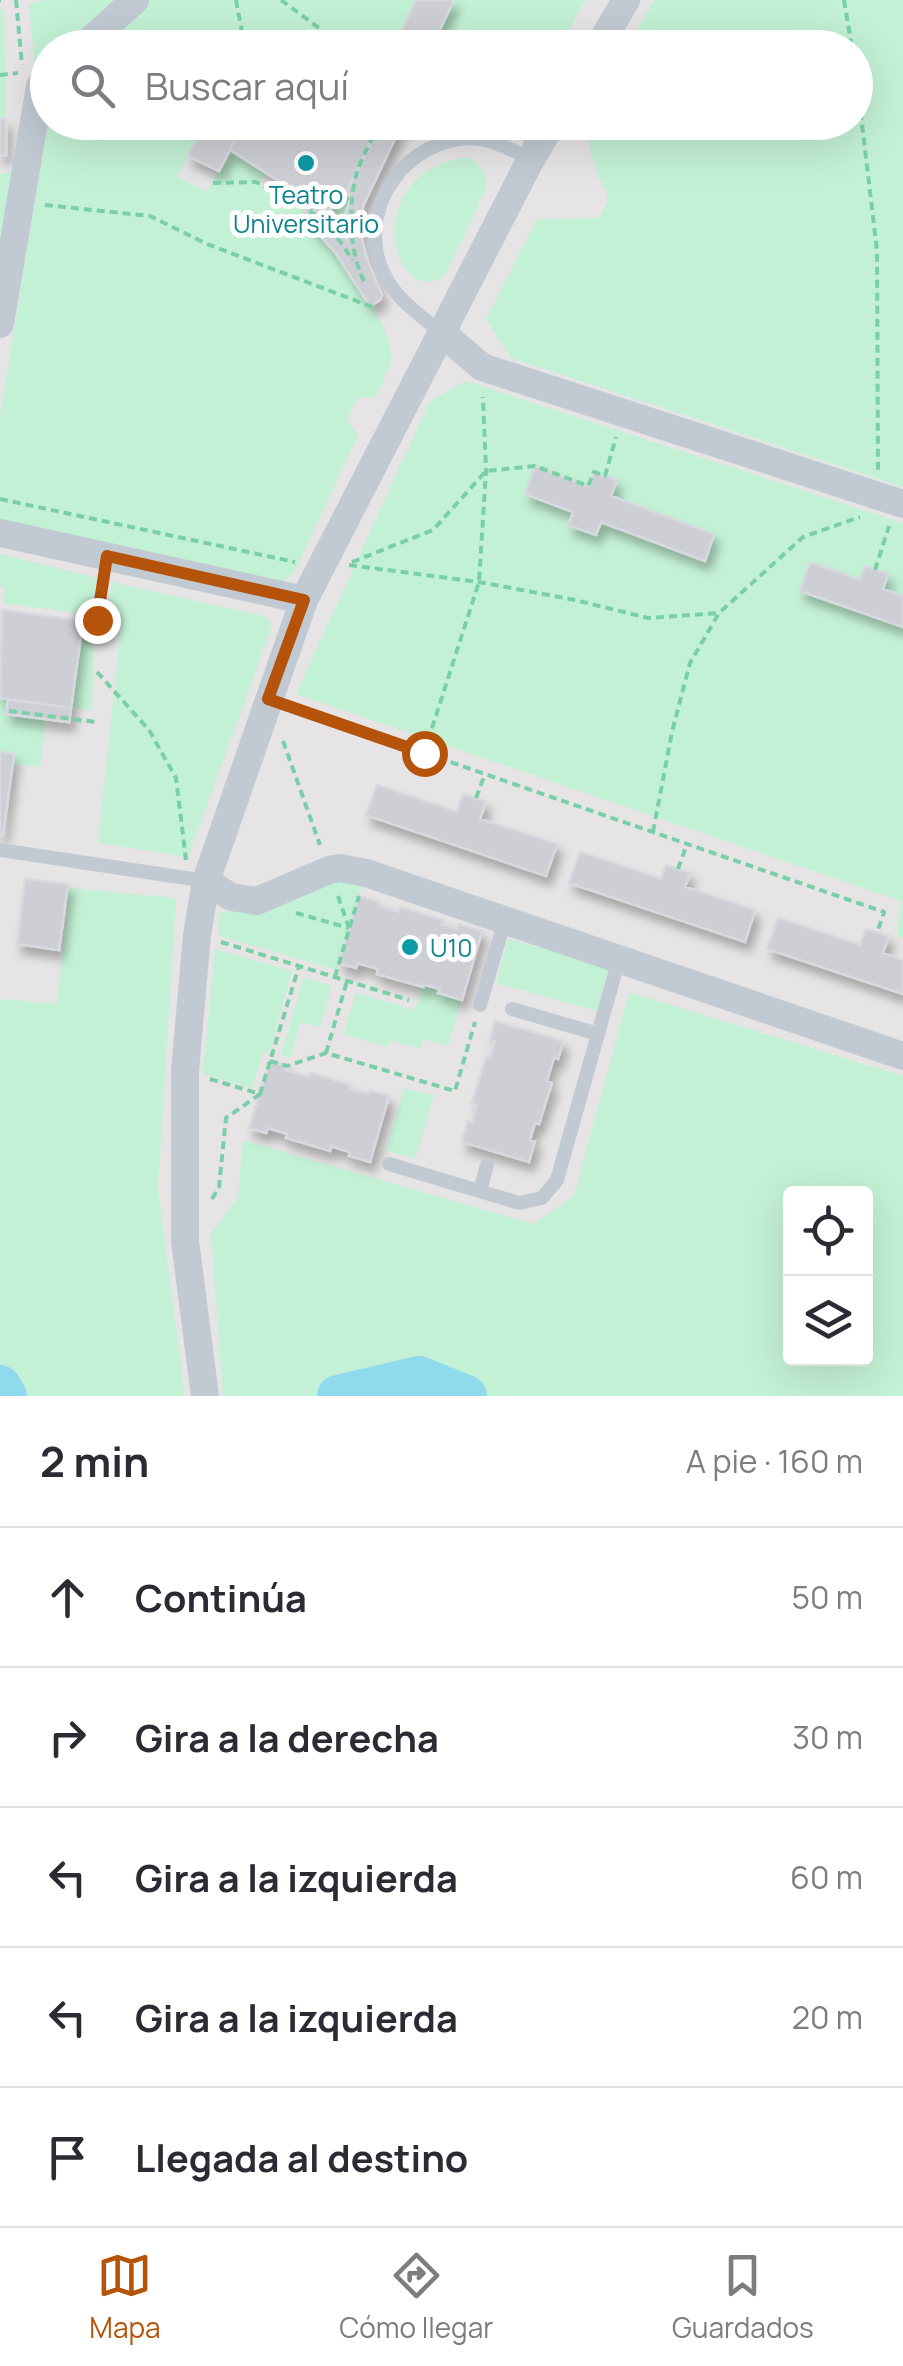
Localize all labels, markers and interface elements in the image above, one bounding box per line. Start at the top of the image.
search box [30,30,873,140]
icon: search [65,58,120,113]
text: Buscar aquí [145,59,349,111]
marker: Teatro Universitario [295,152,317,174]
place label: Teatro Universitario [233,177,379,241]
route end [75,598,121,644]
route start [402,731,448,777]
place label: U10 [430,930,473,965]
marker: U10 [399,936,421,958]
map controls [783,1186,873,1366]
button: locate [783,1186,873,1276]
button: layers [783,1276,873,1366]
text: 2 min [40,1432,149,1490]
text: A pie · 160 m [686,1439,863,1483]
icon: ahead [40,1570,95,1625]
text: Continúa [135,1571,307,1623]
text: 50 m [791,1575,863,1619]
icon: right [40,1710,95,1765]
text: Gira a la derecha [135,1711,439,1763]
text: 30 m [792,1715,863,1759]
icon: left [40,1850,95,1905]
text: Gira a la izquierda [135,1851,458,1903]
text: 60 m [790,1855,863,1899]
icon: left [40,1990,95,2045]
text: Gira a la izquierda [135,1991,458,2043]
text: 20 m [792,1995,863,2039]
icon: arrive [40,2130,95,2185]
text: Llegada al destino [135,2131,468,2183]
tab: Mapa [89,2248,161,2346]
tab: Cómo llegar [339,2248,493,2346]
tab: Guardados [672,2248,814,2346]

